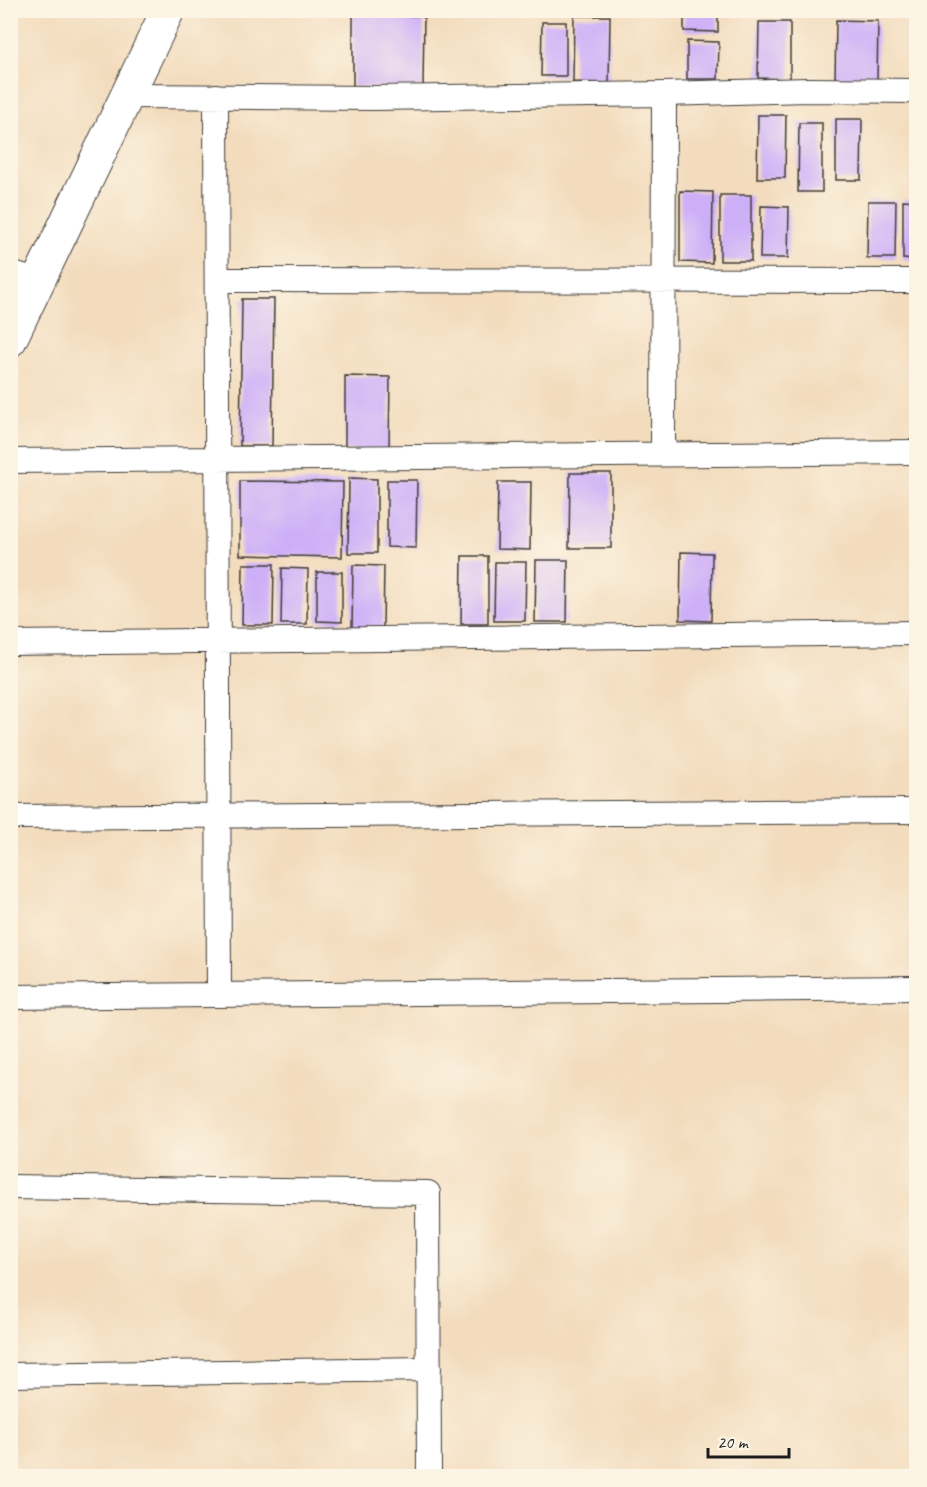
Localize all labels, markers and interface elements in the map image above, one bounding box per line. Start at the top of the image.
scale bar [708,1421,789,1459]
text: 20 m [717,1431,750,1453]

